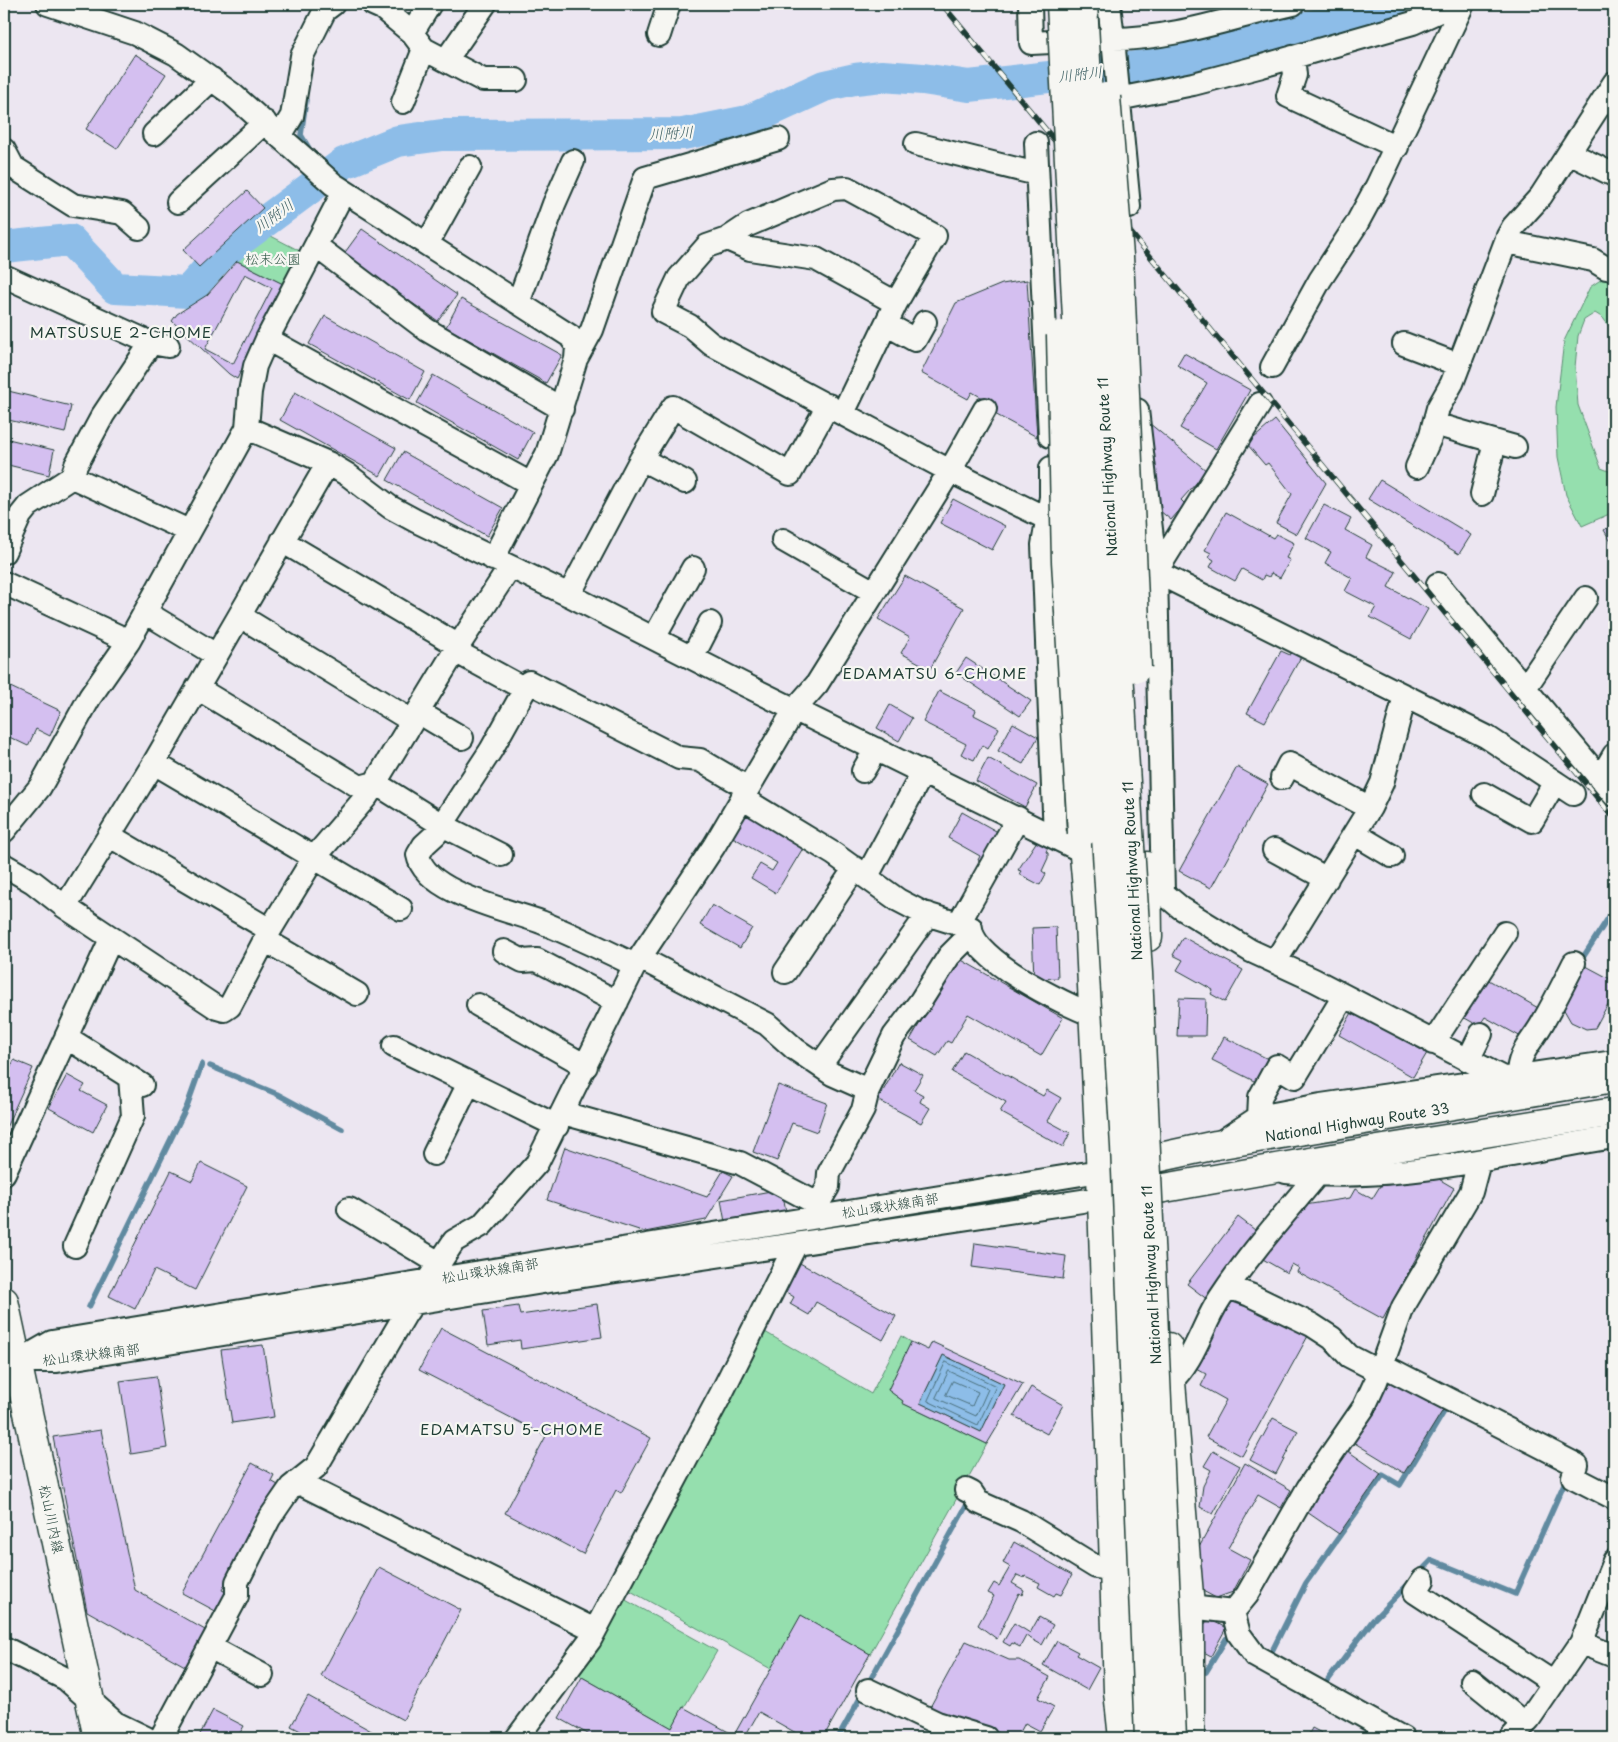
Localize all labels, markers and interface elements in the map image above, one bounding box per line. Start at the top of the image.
water label: 川附川 [1056,59,1104,87]
water label: 川附川 [648,119,694,145]
water label: 川附川 [248,192,298,238]
park label: 松末公園 [245,248,301,269]
district label: MATSUSUE 2-CHOME [30,320,212,343]
street label: National Highway Route 11 [1092,377,1122,557]
district label: EDAMATSU 6-CHOME [843,661,1027,684]
street label: National Highway Route 11 [1117,781,1147,961]
street label: National Highway Route 33 [1263,1097,1451,1147]
street label: National Highway Route 11 [1136,1185,1166,1365]
street label: 松山環状線南部 [840,1187,940,1223]
street label: 松山環状線南部 [440,1252,540,1288]
street label: 松山環状線南部 [41,1338,141,1370]
district label: EDAMATSU 5-CHOME [420,1417,604,1440]
street label: 松山川内線 [34,1483,70,1555]

